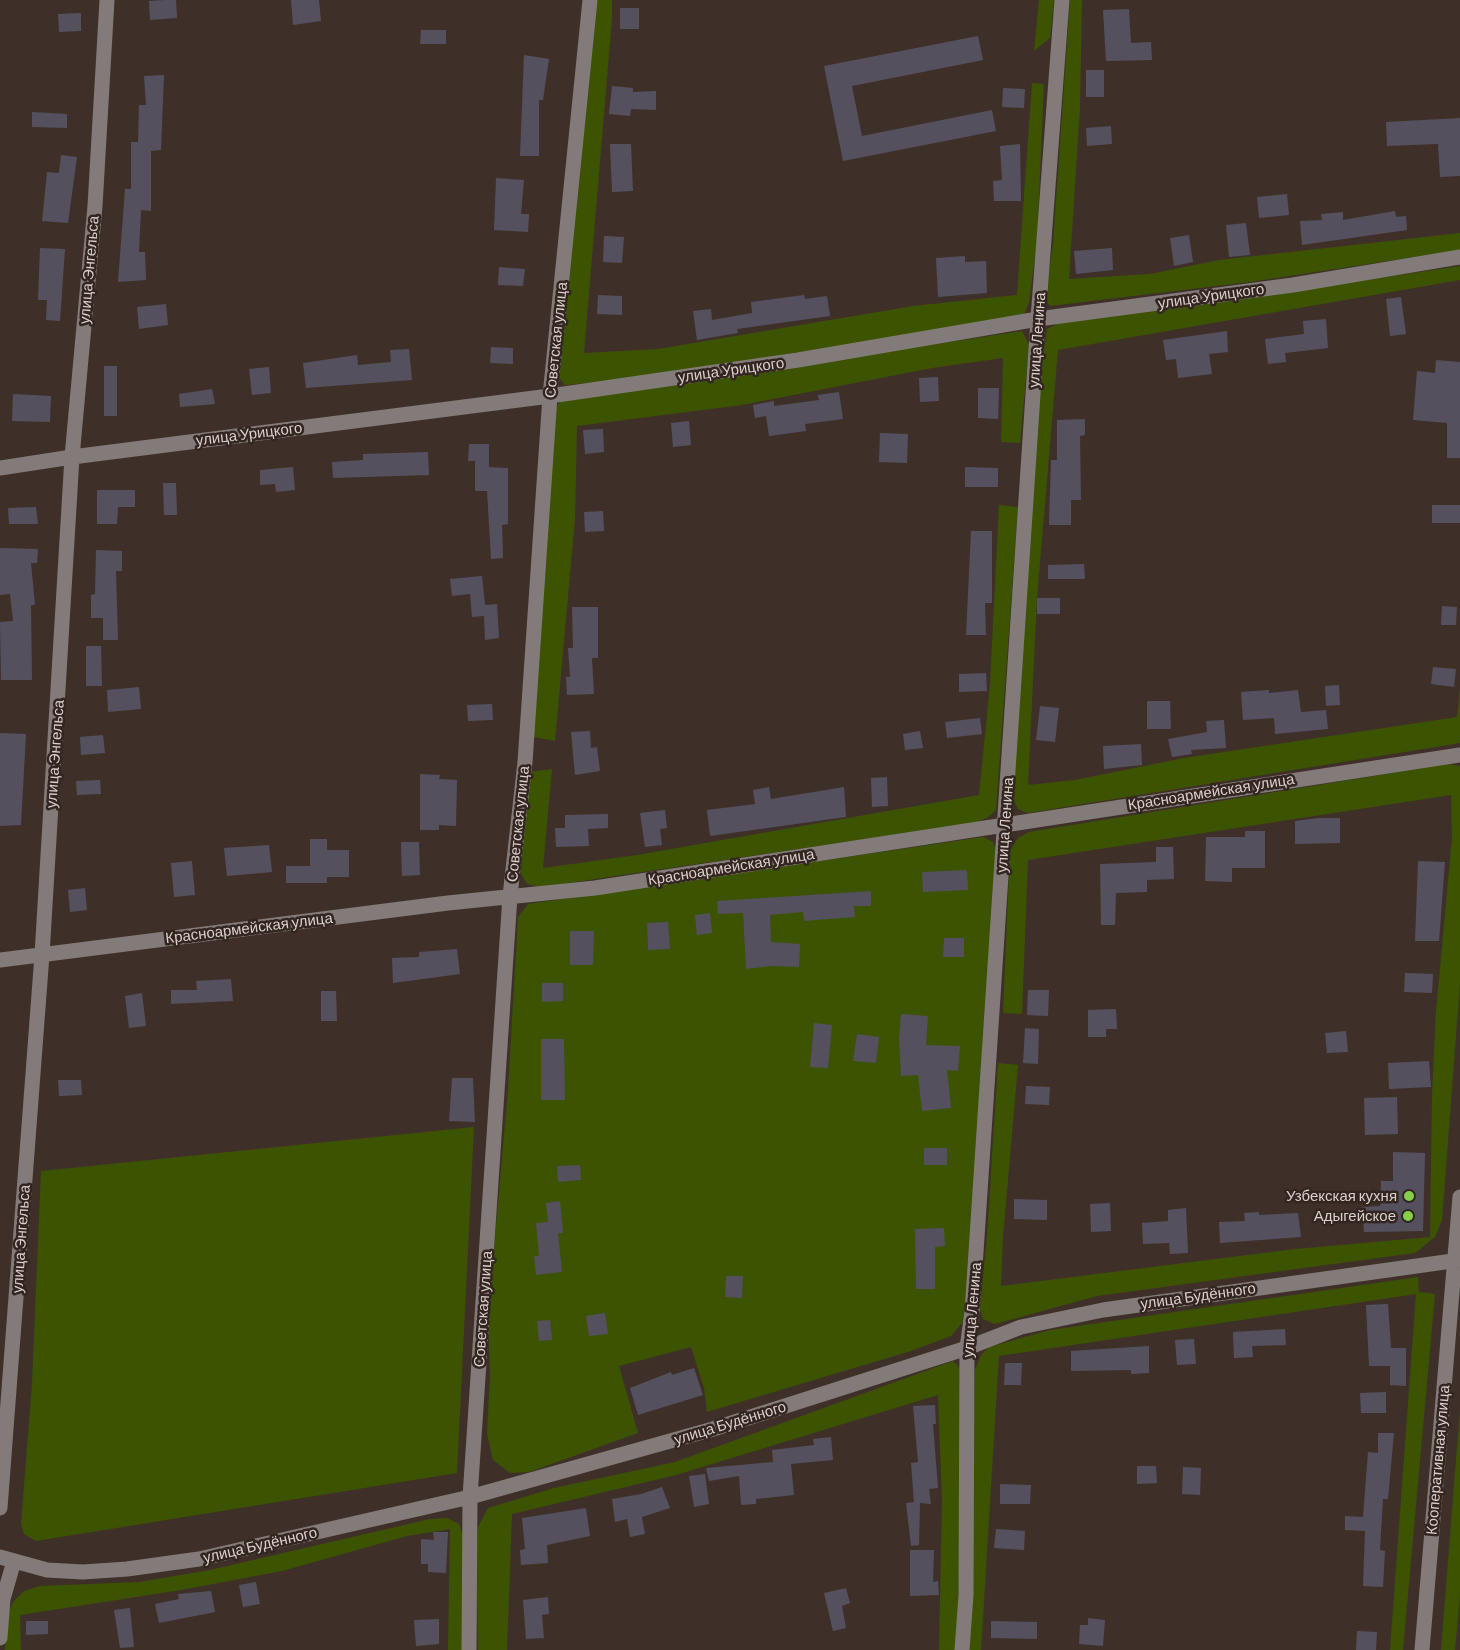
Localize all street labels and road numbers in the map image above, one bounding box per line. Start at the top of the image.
street label: улица Энгельса [75,215,103,325]
street label: улица Урицкого [1157,280,1265,312]
street label: Советская улица [541,281,571,399]
street label: улица Ленина [1025,292,1049,388]
street label: улица Урицкого [677,354,785,386]
street label: улица Урицкого [195,419,303,449]
street label: улица Энгельса [42,699,68,809]
street label: Советская улица [503,765,533,883]
street label: Красноармейская улица [1126,770,1296,814]
street label: улица Ленина [993,777,1017,873]
street label: Красноармейская улица [646,845,816,889]
street label: Красноармейская улица [164,909,334,947]
street label: улица Энгельса [8,1184,34,1294]
street label: Советская улица [470,1250,496,1368]
street label: улица Ленина [959,1262,985,1358]
street label: улица Будённого [1139,1279,1257,1313]
street label: Кооперативная улица [1422,1384,1454,1536]
street label: улица Будённого [672,1397,788,1449]
street label: улица Будённого [201,1523,319,1567]

